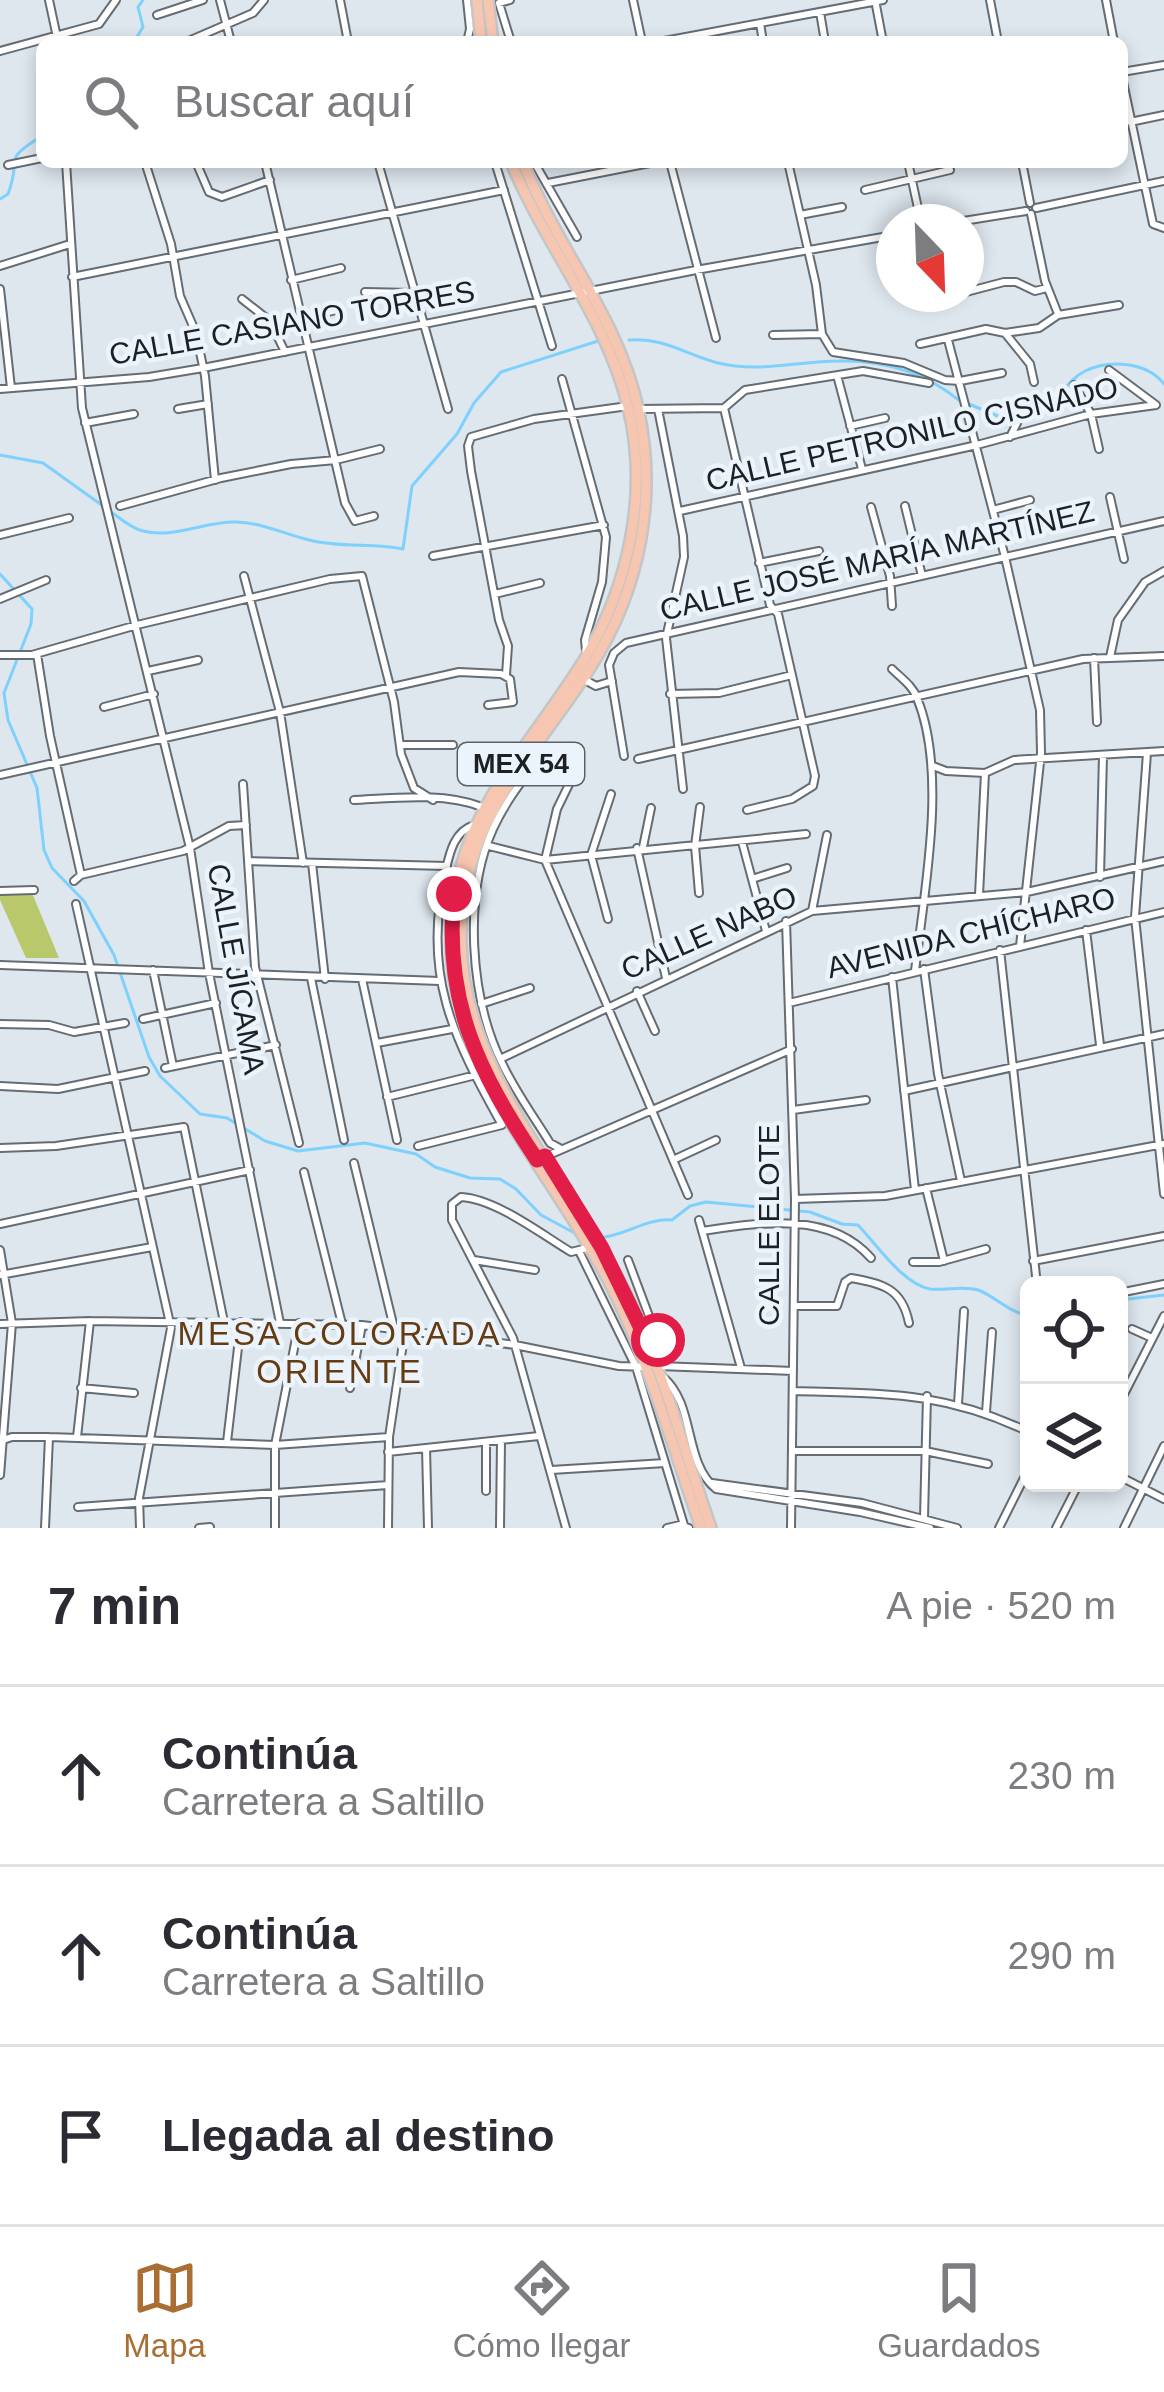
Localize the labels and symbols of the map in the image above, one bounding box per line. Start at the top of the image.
north arrow [876,204,984,312]
street label: CALLE CASIANO TORRES [107,274,477,371]
street label: CALLE PETRONILO CISNADO [703,370,1121,497]
street label: CALLE JOSÉ MARÍA MARTÍNEZ [657,494,1097,627]
road number: MEX 54 [458,743,584,785]
street label: CALLE JÍCAMA [202,861,271,1077]
route end [427,867,481,921]
street label: CALLE NABO [616,879,802,986]
street label: AVENIDA CHÍCHARO [823,881,1119,984]
street label: CALLE ELOTE [752,1124,785,1326]
route start [631,1313,685,1367]
district label: MESA COLORADA ORIENTE [177,1315,503,1390]

